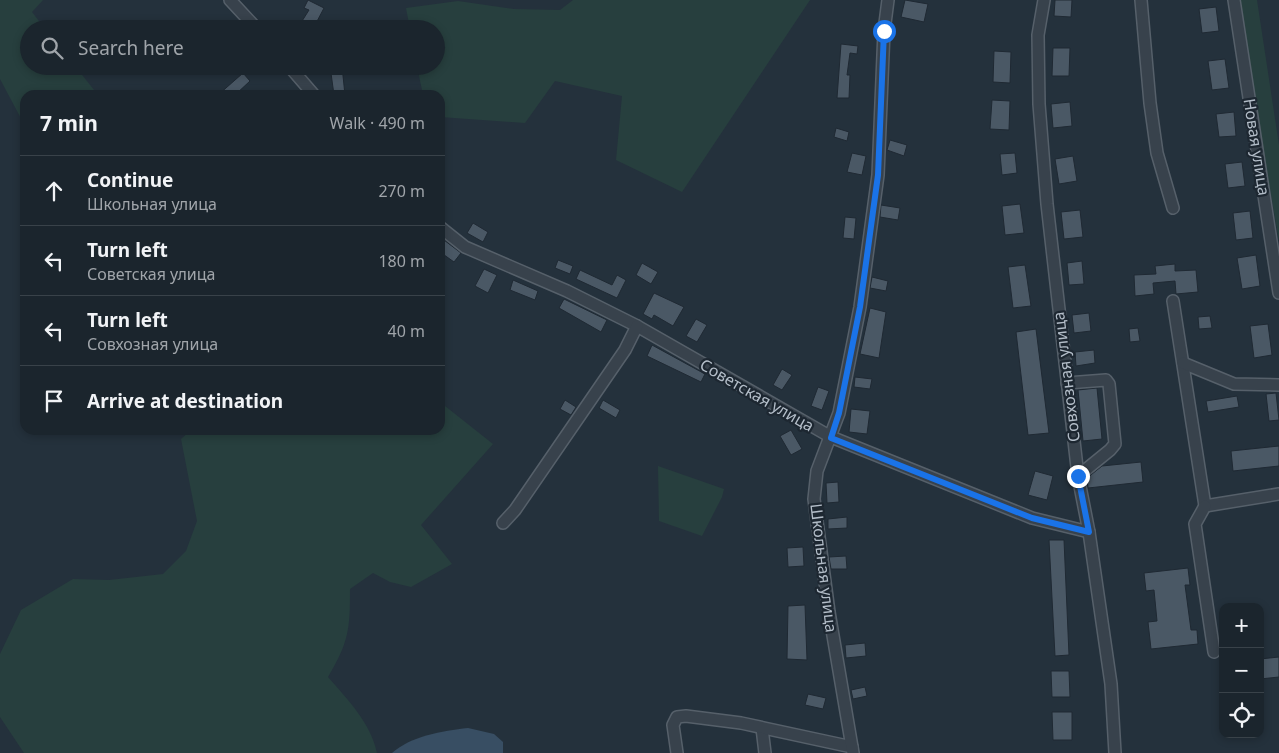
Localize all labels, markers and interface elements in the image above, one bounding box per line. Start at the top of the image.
search box [20,20,445,75]
route start [873,20,896,43]
icon: search [38,34,66,62]
text: Search here [78,35,184,61]
street label: Новая улица [1238,97,1276,197]
text: 7 min [40,109,98,137]
text: Walk · 490 m [330,112,425,134]
text: Continue [87,167,173,193]
icon: ahead [40,177,68,205]
text: 270 m [378,180,425,202]
text: Школьная улица [87,193,217,215]
text: Turn left [87,237,168,263]
icon: left [40,247,68,275]
text: 180 m [378,250,425,272]
text: Советская улица [87,263,215,285]
text: Turn left [87,307,168,333]
street label: Совхозная улица [1047,311,1085,443]
icon: left [40,317,68,345]
text: 40 m [388,320,425,342]
text: Совхозная улица [87,333,218,355]
street label: Советская улица [696,353,818,437]
icon: arrive [40,387,68,415]
text: Arrive at destination [87,388,283,414]
route end [1067,465,1090,488]
street label: Школьная улица [805,502,843,634]
map controls [1219,603,1264,738]
button: + [1219,603,1264,648]
button: − [1219,648,1264,693]
button: locate [1219,693,1264,738]

